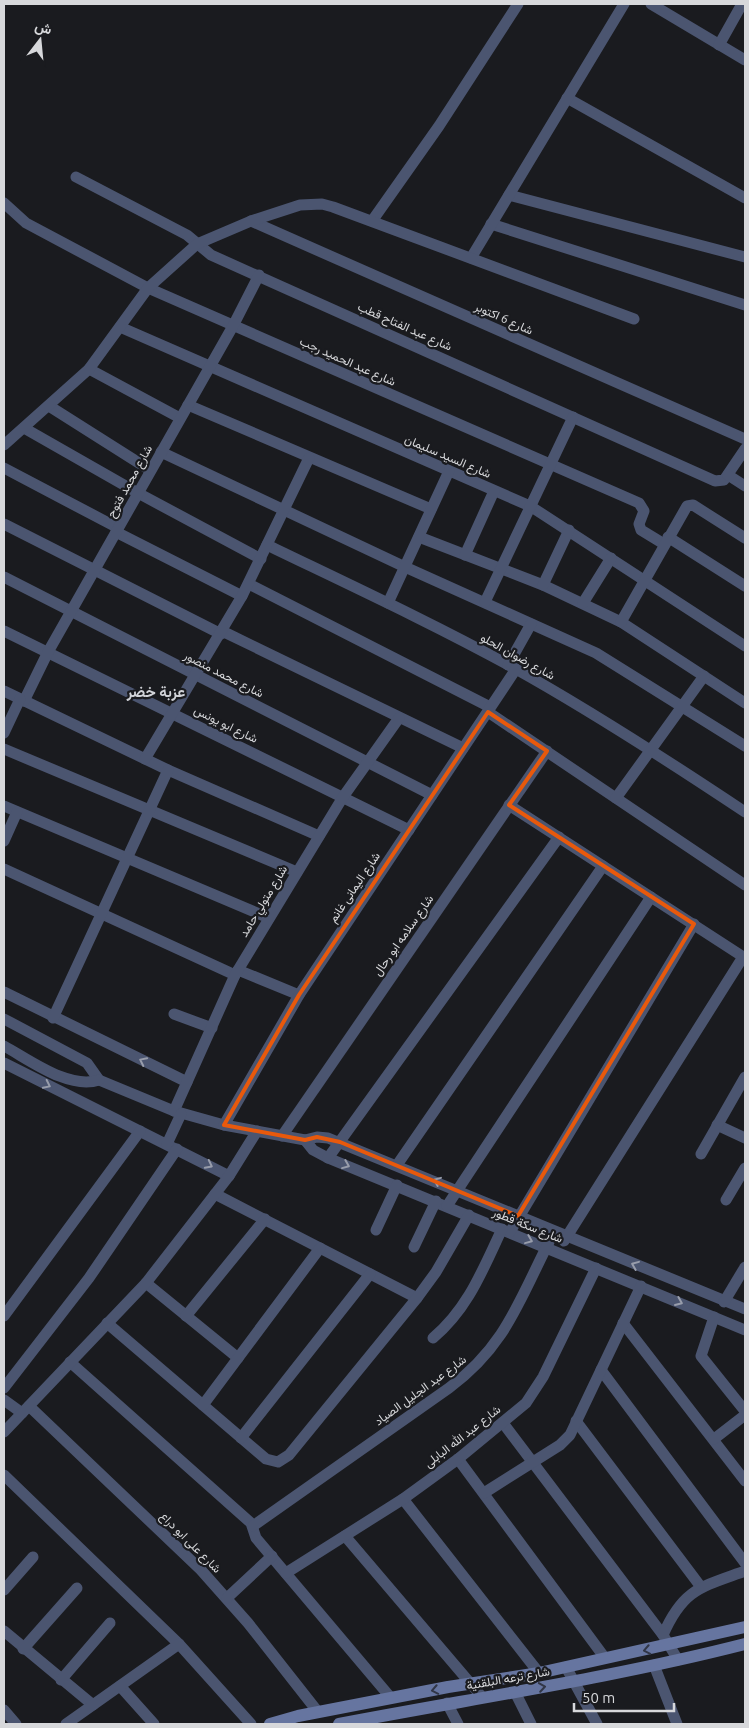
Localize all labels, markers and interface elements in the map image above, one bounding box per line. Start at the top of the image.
north arrow [15,15,65,65]
text: ش [33,17,54,39]
street label: شارع عبد الفتاح قطب [355,299,454,355]
street label: شارع 6 اكتوبر [471,299,535,339]
street label: شارع عبد الحميد رجب [297,334,398,391]
street label: شارع السيد سليمان [402,432,493,483]
street label: شارع محمد فتوح [104,443,157,521]
street label: شارع رضوان الحلو [477,630,557,684]
street label: شارع محمد منصور [180,648,266,702]
district label: عزبة خضر [126,683,185,701]
street label: شارع ابو يونس [191,703,260,748]
street label: شارع اليمانى غانم [326,849,385,926]
street label: شارع متولي حامد [237,863,293,941]
street label: شارع سلامه ابو رحال [370,892,438,980]
one-way arrow [139,1057,148,1067]
one-way arrow [42,1079,51,1089]
one-way arrow [341,1158,350,1169]
one-way arrow [203,1159,212,1169]
one-way arrow [433,1177,442,1187]
street label: شارع سكة قطور [489,1205,565,1248]
one-way arrow [524,1234,532,1244]
one-way arrow [631,1260,640,1271]
one-way arrow [674,1296,683,1307]
street label: شارع عبد الجليل الصياد [372,1352,470,1430]
street label: شارع عبد الله البابلى [421,1402,504,1472]
street label: شارع على ابو دراع [156,1509,224,1577]
one-way arrow [642,1644,651,1654]
street label: شارع ترعه البلقنية [465,1664,551,1695]
scale bar [574,1680,674,1712]
one-way arrow [538,1683,547,1693]
one-way arrow [431,1684,440,1694]
text: 50 m [582,1689,615,1706]

